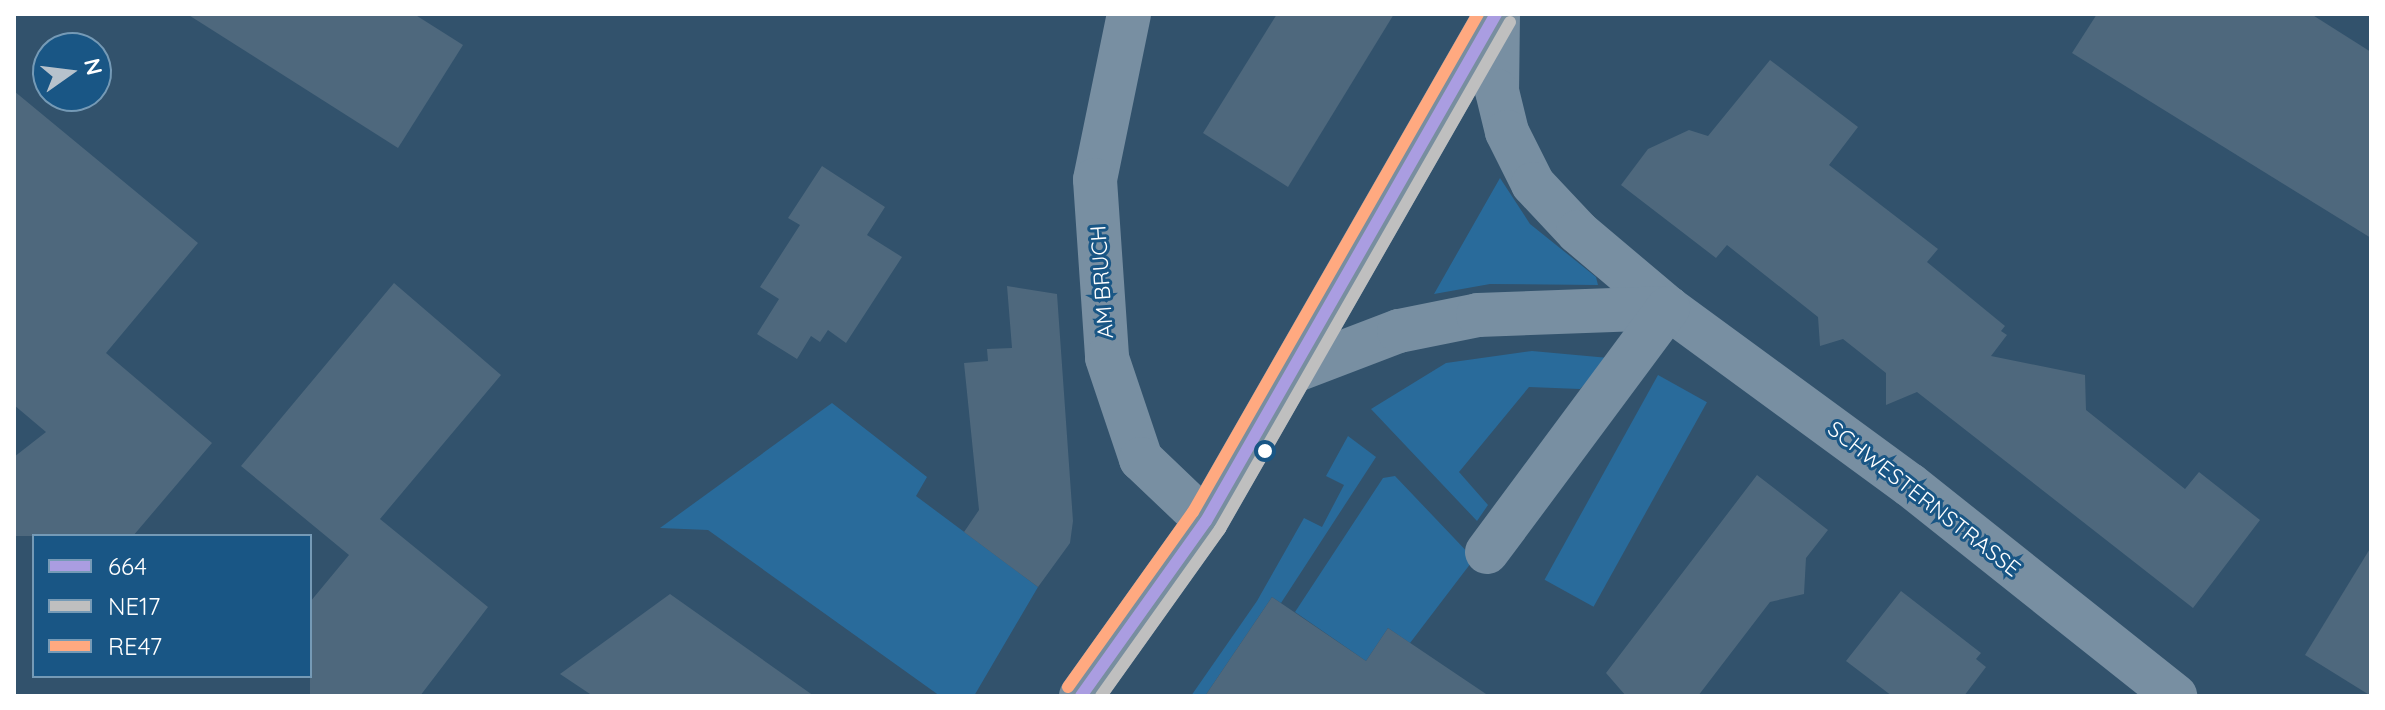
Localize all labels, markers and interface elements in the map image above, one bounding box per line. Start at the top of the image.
north arrow [32,32,112,112]
text: N [78,55,109,78]
street label: AM BRUCH [1085,225,1119,339]
street label: SCHWESTERNSTRASSE [1822,416,2026,582]
unlabelled marker [1257,443,1273,459]
legend [32,534,312,678]
text: 664 [108,551,147,581]
text: NE17 [108,591,160,621]
text: RE47 [108,631,162,661]

